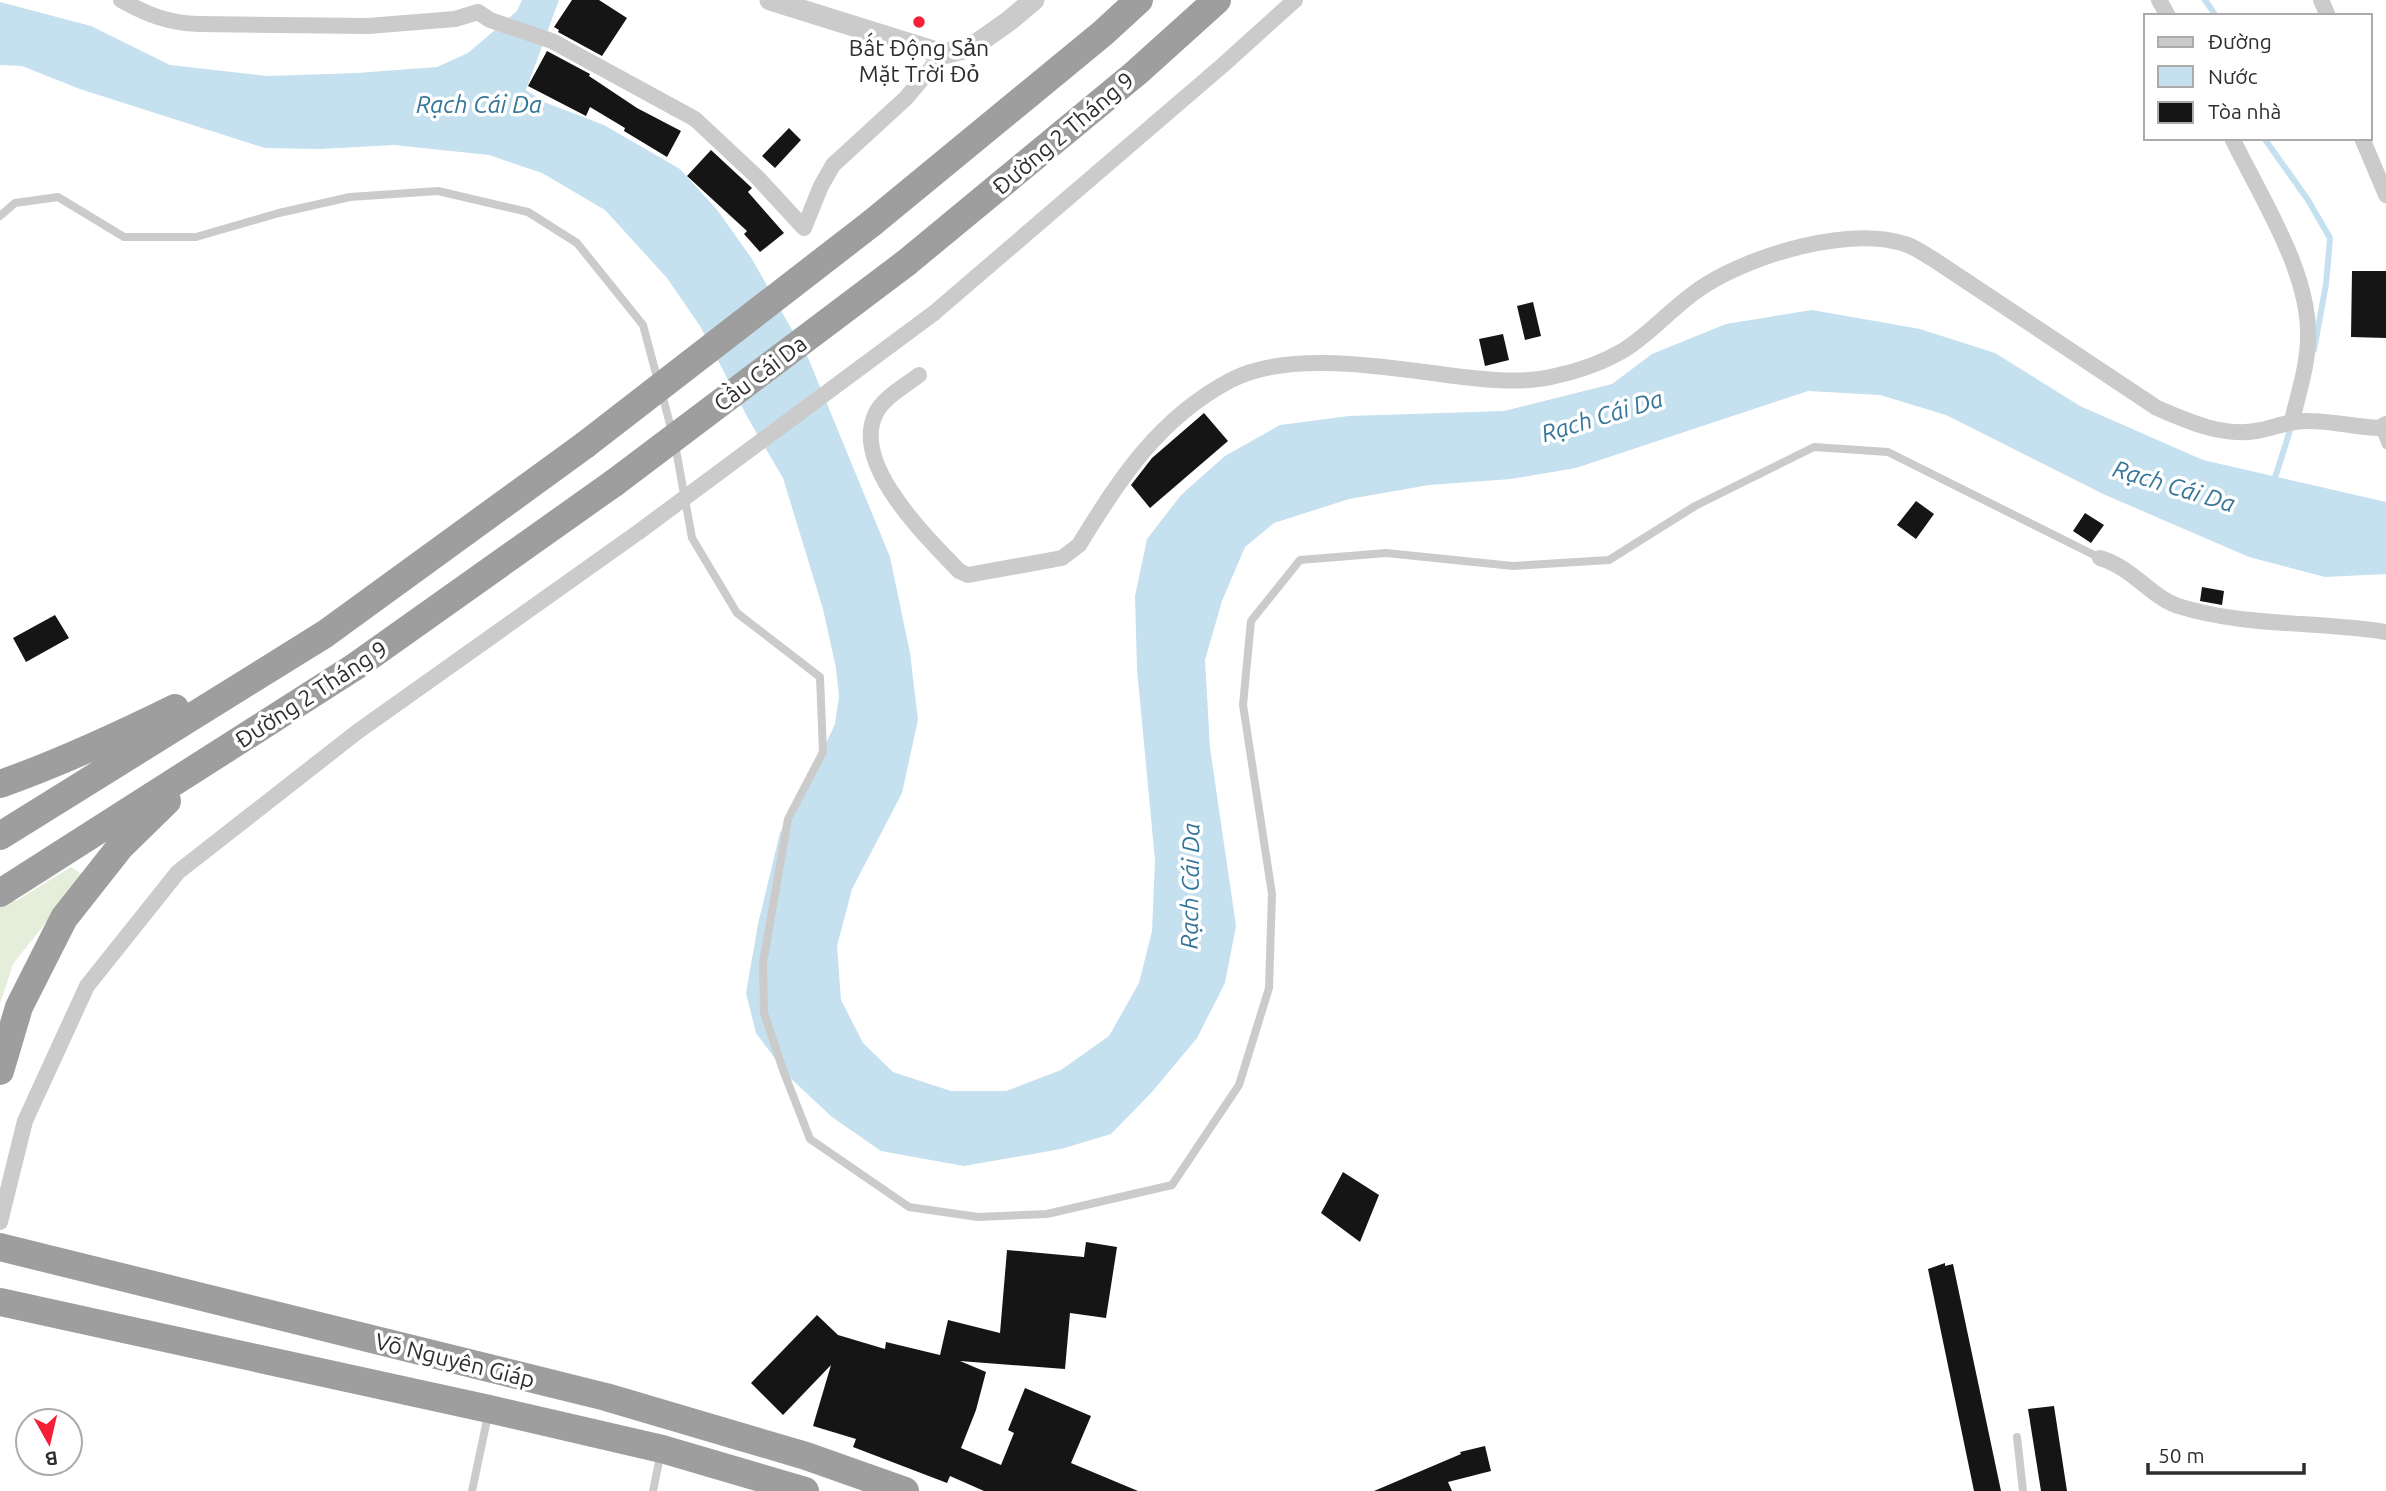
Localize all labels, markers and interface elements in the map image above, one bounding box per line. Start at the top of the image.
marker: Bất Động Sản Mặt Trời Đỏ [911,14,927,30]
legend [2144,14,2372,140]
text: Đường [2208,29,2272,53]
place label: Bất Động Sản Mặt Trời Đỏ [849,32,989,86]
text: Nước [2208,64,2258,88]
street label: Đường 2 Tháng 9 [988,67,1138,199]
water label: Rạch Cái Da [416,91,542,118]
text: Tòa nhà [2208,99,2281,123]
street label: Cầu Cái Da [707,328,811,416]
water label: Rạch Cái Da [1538,385,1666,447]
water label: Rạch Cái Da [2110,455,2238,517]
street label: Đường 2 Tháng 9 [230,636,392,752]
water label: Rạch Cái Da [1175,823,1205,949]
street label: Võ Nguyên Giáp [373,1328,537,1392]
north arrow [14,1407,84,1477]
scale bar [2148,1432,2304,1476]
text: 50 m [2158,1443,2205,1467]
text: B [44,1447,59,1471]

